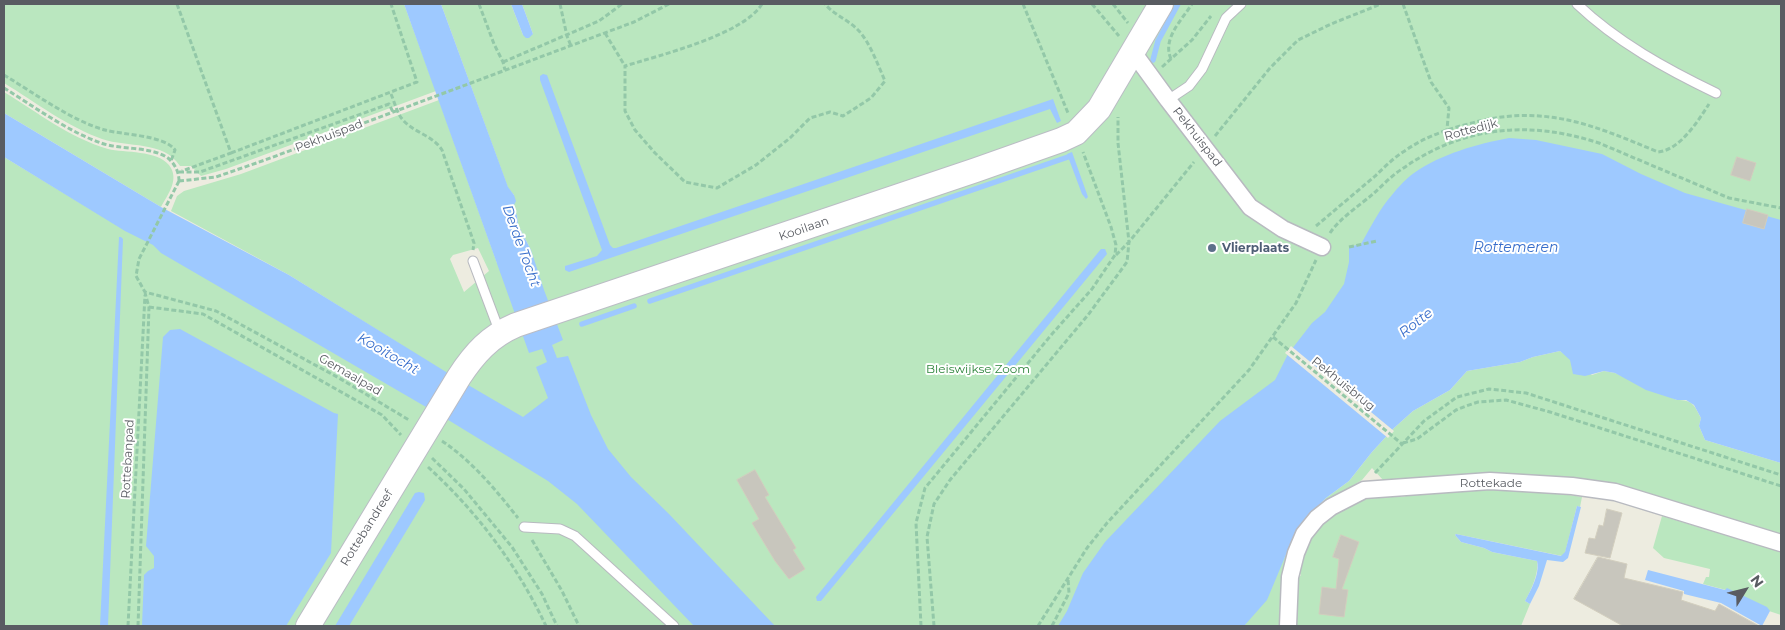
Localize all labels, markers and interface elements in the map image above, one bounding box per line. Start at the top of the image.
street label: Pekhuispad [1169,104,1225,170]
street label: Pekhuispad [293,116,365,156]
street label: Rottedijk [1443,116,1499,144]
water label: Derde Tocht [498,203,544,289]
street label: Kooilaan [777,214,831,244]
water label: Rottemeren [1474,240,1558,256]
place label: Vlierplaats [1222,241,1289,255]
marker: Vlierplaats [1206,242,1218,254]
water label: Rotte [1396,305,1436,341]
water label: Kooitocht [354,330,422,378]
street label: Gemaalpad [316,351,384,399]
street label: Pekhuisbrug [1308,354,1378,414]
park label: Bleiswijkse Zoom [926,362,1030,376]
street label: Rottebanpad [119,419,137,499]
street label: Rottekade [1460,476,1522,490]
street label: Rottebandreef [338,487,396,569]
north arrow [1720,565,1770,615]
text: N [1747,571,1768,591]

